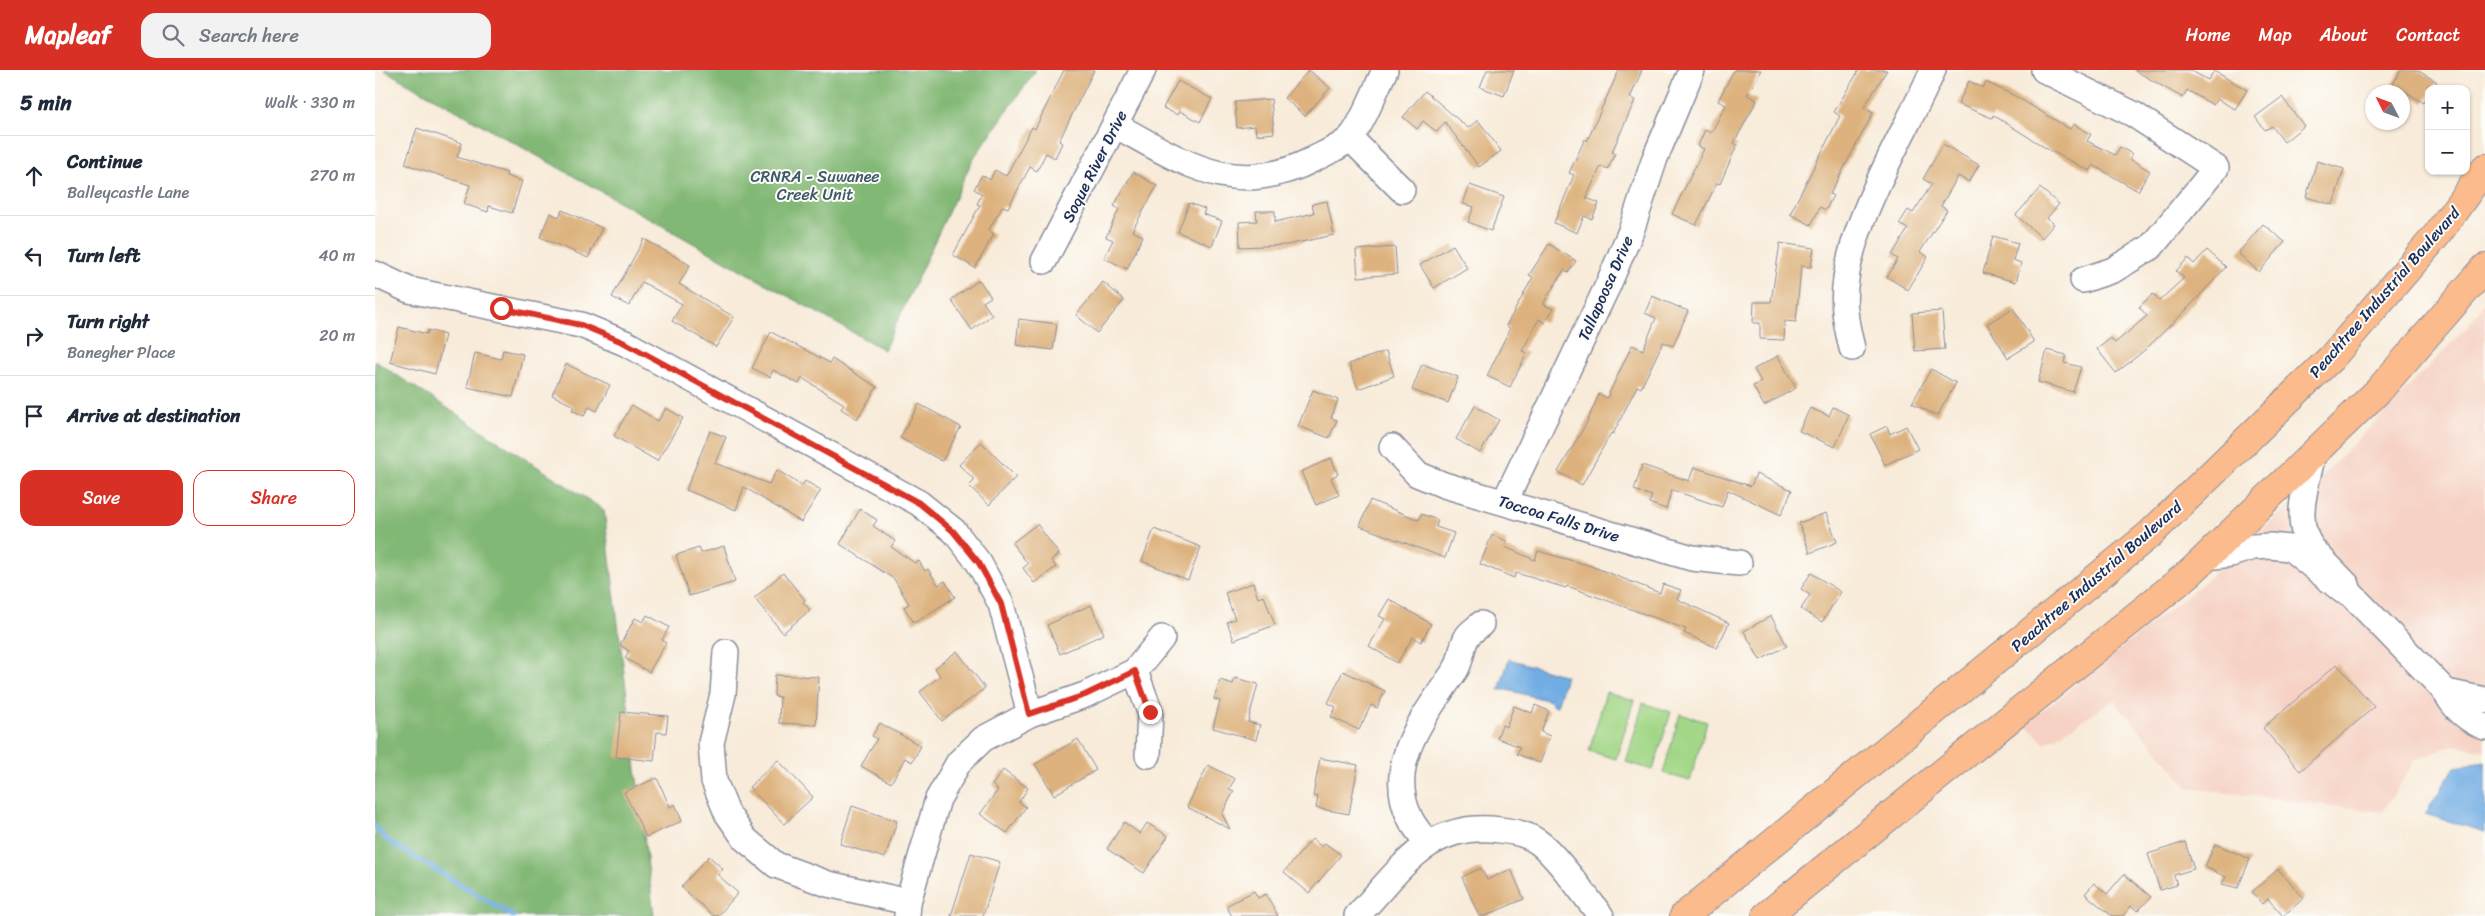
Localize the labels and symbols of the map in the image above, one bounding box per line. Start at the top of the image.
north arrow [2365,85,2410,130]
street label: Soque River Drive [1054,105,1135,228]
park label: CRNRA - Suwanee Creek Unit [750,162,880,209]
street label: Peachtree Industrial Boulevard [2301,199,2468,385]
street label: Tallapoosa Drive [1569,231,1642,346]
route start [490,297,513,320]
street label: Toccoa Falls Drive [1495,486,1623,551]
street label: Peachtree Industrial Boulevard [2004,492,2190,659]
route end [1139,701,1162,724]

